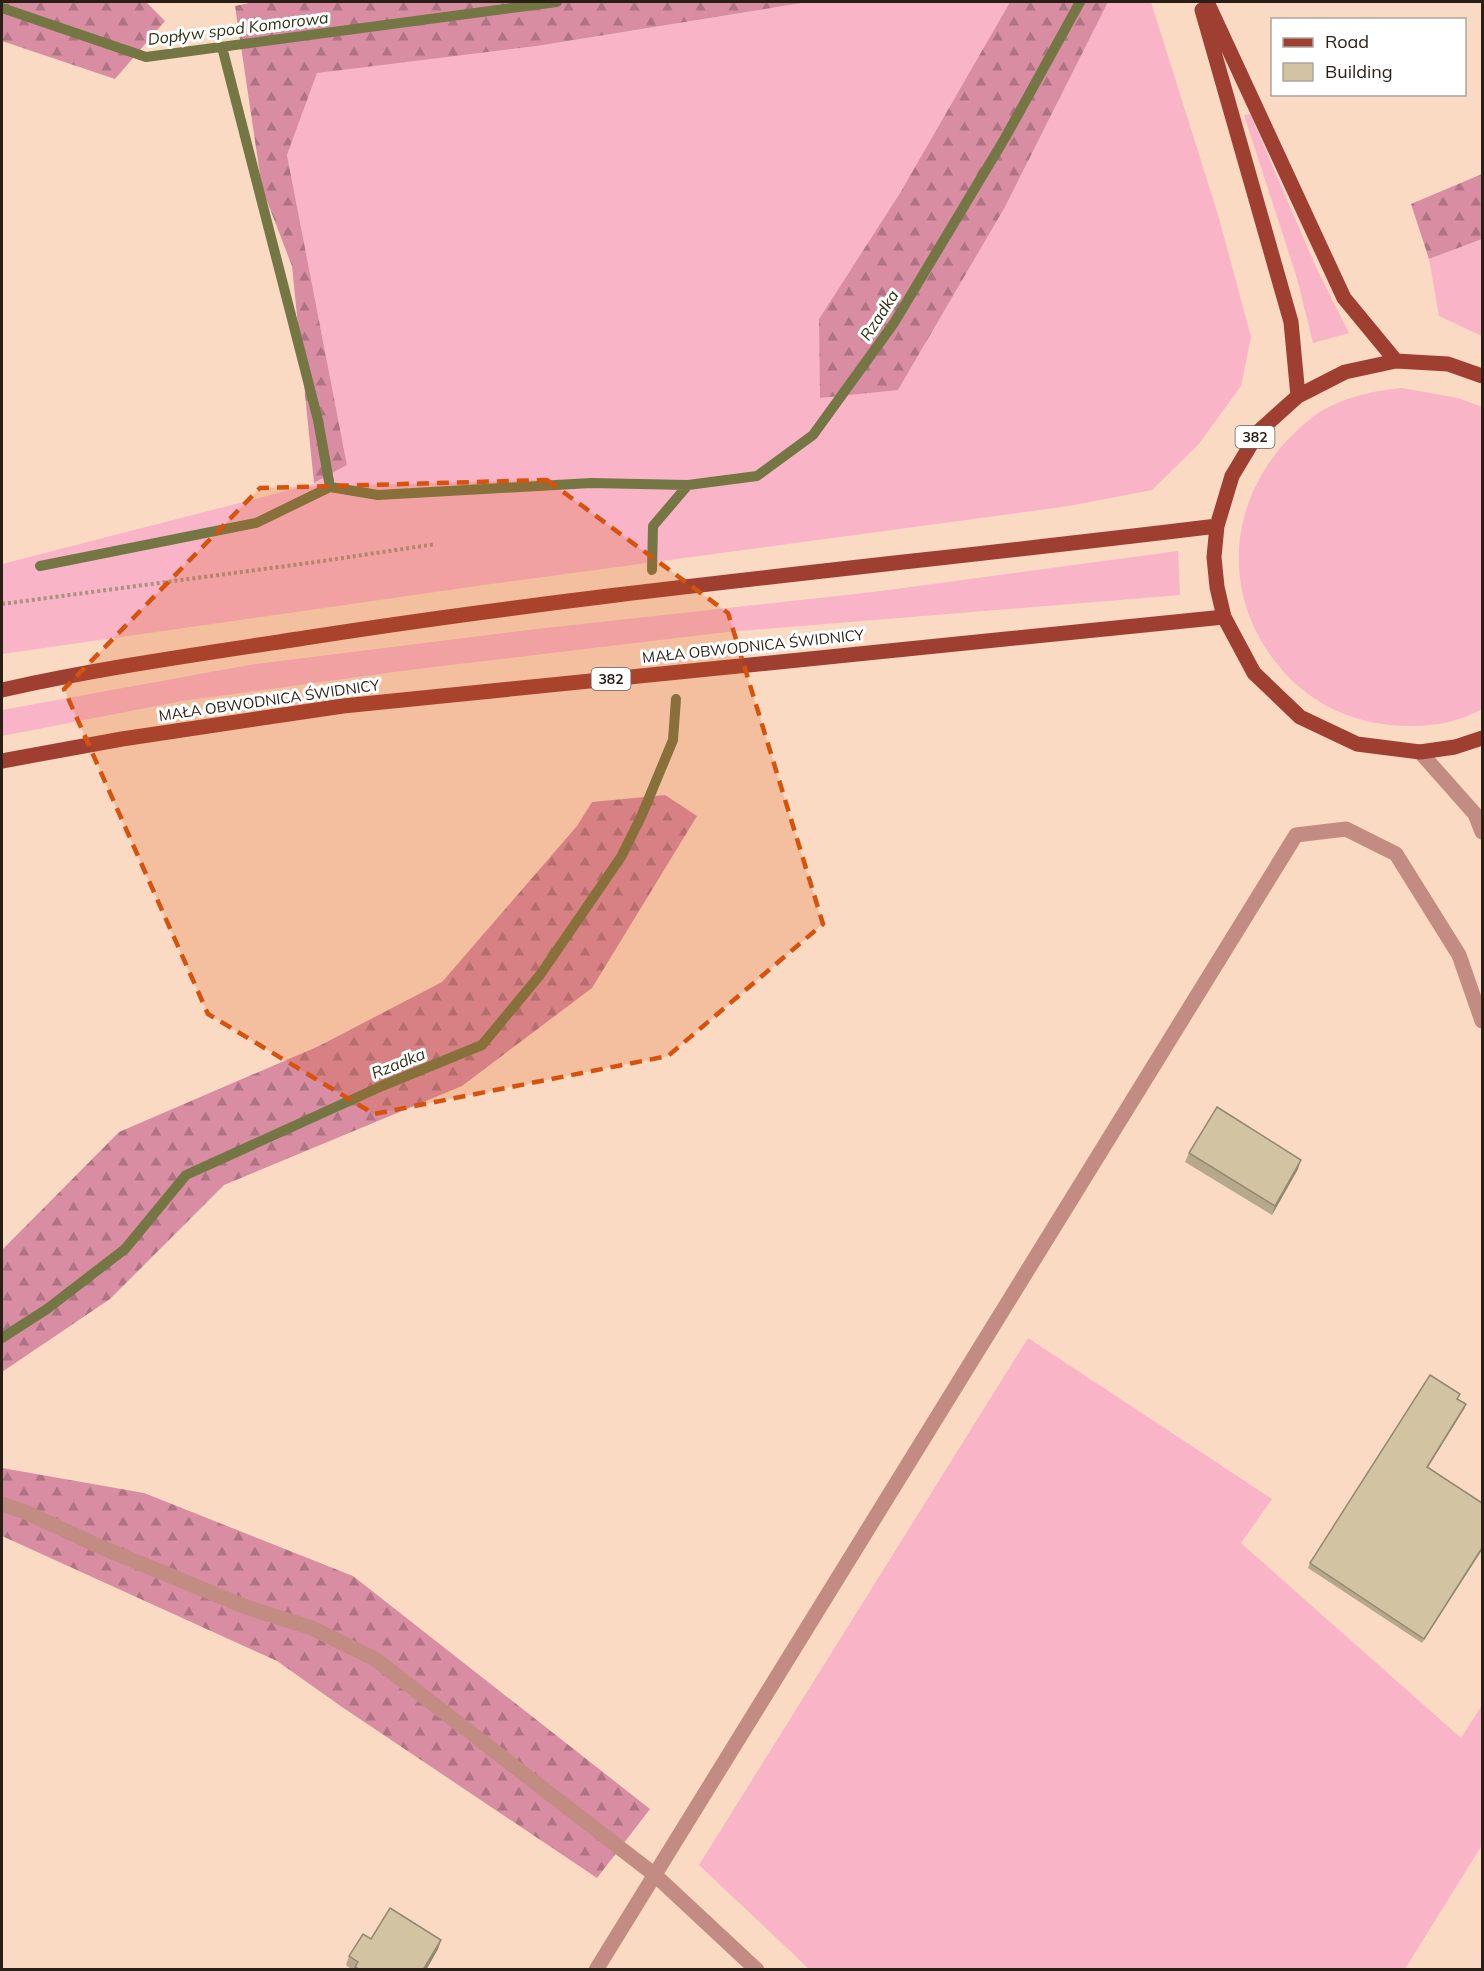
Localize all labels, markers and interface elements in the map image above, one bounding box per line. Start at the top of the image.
water label: Dopływ spod Komorowa [146,7,330,49]
legend [1271,18,1466,96]
text: Road [1325,30,1369,53]
text: Building [1325,60,1393,83]
water label: Rzadka [855,286,903,344]
road number: 382 [1236,426,1274,448]
street label: MAŁA OBWODNICA ŚWIDNICY [641,625,866,667]
road number: 382 [592,668,630,690]
street label: MAŁA OBWODNICA ŚWIDNICY [157,675,381,725]
water label: Rzadka [368,1043,428,1083]

